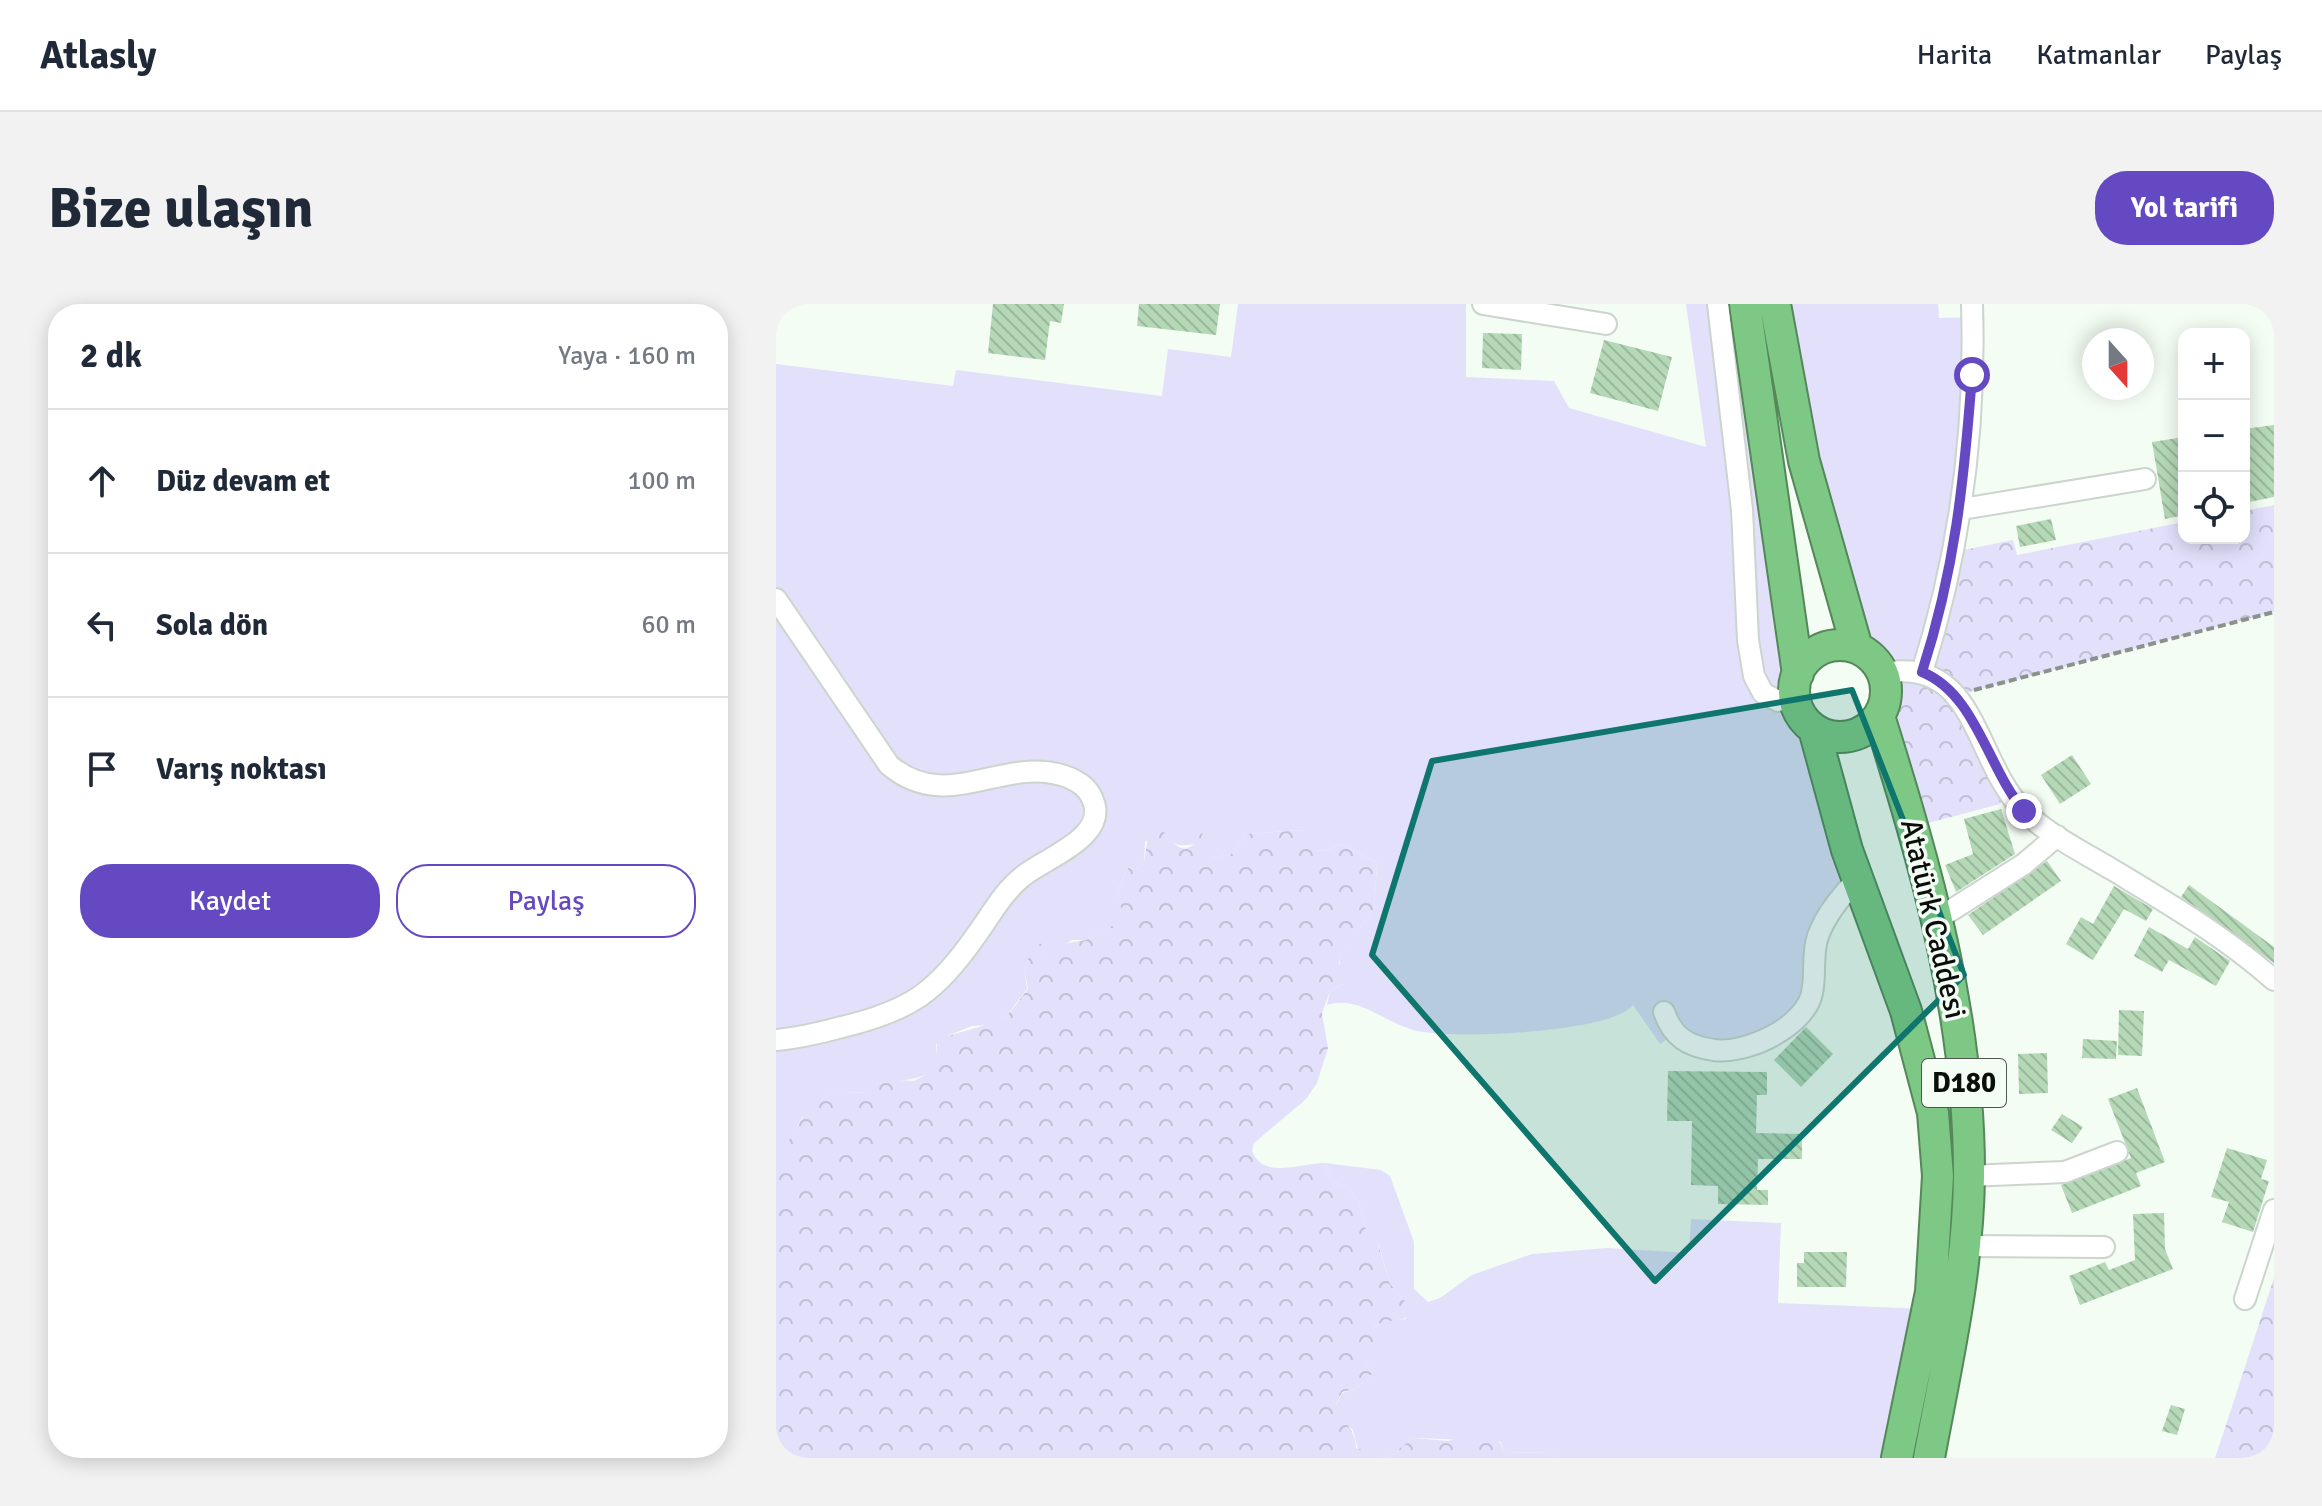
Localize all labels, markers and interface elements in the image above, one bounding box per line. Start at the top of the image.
text: Atlasly [40,32,156,79]
text: Harita [1917,38,1992,72]
text: Katmanlar [2036,38,2161,72]
text: Paylaş [2205,38,2282,72]
button: Yol tarifi [2095,171,2274,245]
text: Bize ulaşın [48,174,313,243]
north arrow [2082,328,2154,400]
map controls [2178,328,2250,544]
button: + [2178,328,2250,400]
text: 2 dk [80,335,142,377]
text: Yaya · 160 m [558,340,696,372]
route start [1954,357,1990,393]
button: − [2178,400,2250,472]
icon: ahead [80,459,124,503]
text: Düz devam et [156,463,330,500]
text: 100 m [627,465,696,497]
button: locate [2178,472,2250,544]
icon: left [80,603,124,647]
text: Sola dön [156,607,268,644]
text: 60 m [641,609,696,641]
icon: arrive [80,747,124,791]
text: Varış noktası [156,751,327,788]
route end [2006,793,2042,829]
street label: Atatürk Caddesi [1892,815,1974,1023]
button: Kaydet [80,864,380,938]
button: Paylaş [396,864,696,938]
road number: D180 [1922,1059,2006,1107]

